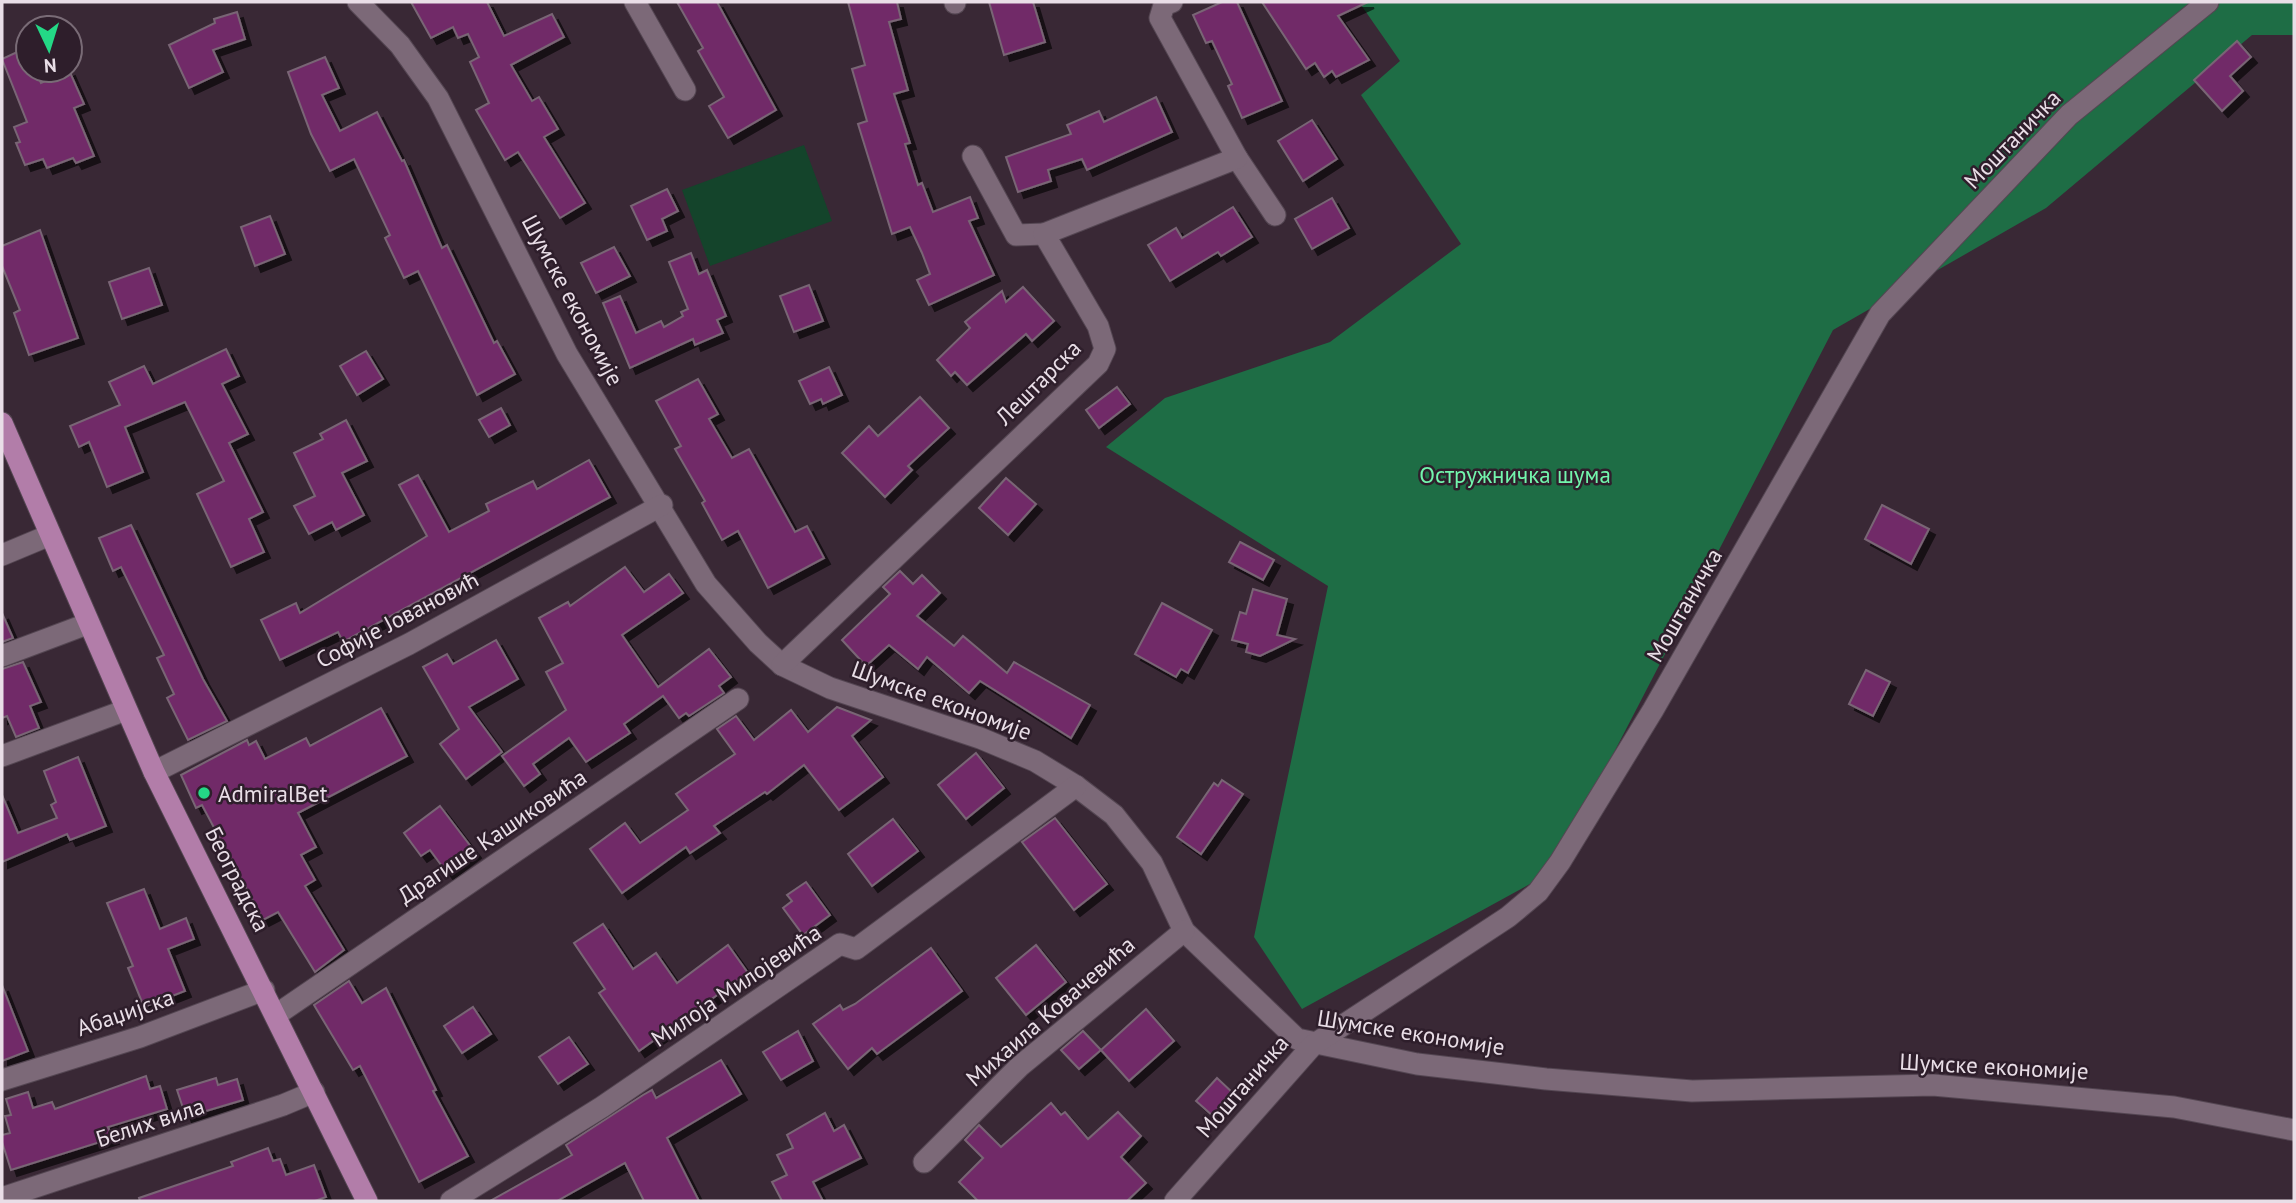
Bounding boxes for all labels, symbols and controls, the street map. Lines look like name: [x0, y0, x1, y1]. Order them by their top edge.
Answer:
north arrow: [14, 14, 84, 84]
text: N: [43, 54, 57, 78]
street label: Моштаничка: [1958, 83, 2066, 195]
street label: Шумске економије: [516, 210, 630, 390]
street label: Лештарска: [989, 333, 1087, 431]
park label: Остружничка шума: [1419, 460, 1611, 489]
street label: Моштаничка: [1640, 543, 1728, 667]
street label: Софије Јовановић: [311, 564, 483, 674]
street label: Шумске економије: [848, 654, 1036, 746]
street label: Драгише Кашиковића: [392, 762, 592, 910]
place label: AdmiralBet: [218, 779, 328, 808]
marker: AdmiralBet: [196, 785, 212, 801]
street label: Београдска: [199, 822, 277, 936]
street label: Милоја Милојевића: [645, 917, 827, 1053]
street label: Михаила Ковачевића: [960, 930, 1140, 1092]
street label: Абаџијска: [73, 982, 177, 1042]
street label: Шумске економије: [1315, 1003, 1507, 1061]
street label: Моштаничка: [1190, 1029, 1294, 1143]
street label: Шумске економије: [1899, 1047, 2089, 1085]
street label: Белих вила: [92, 1091, 208, 1153]

